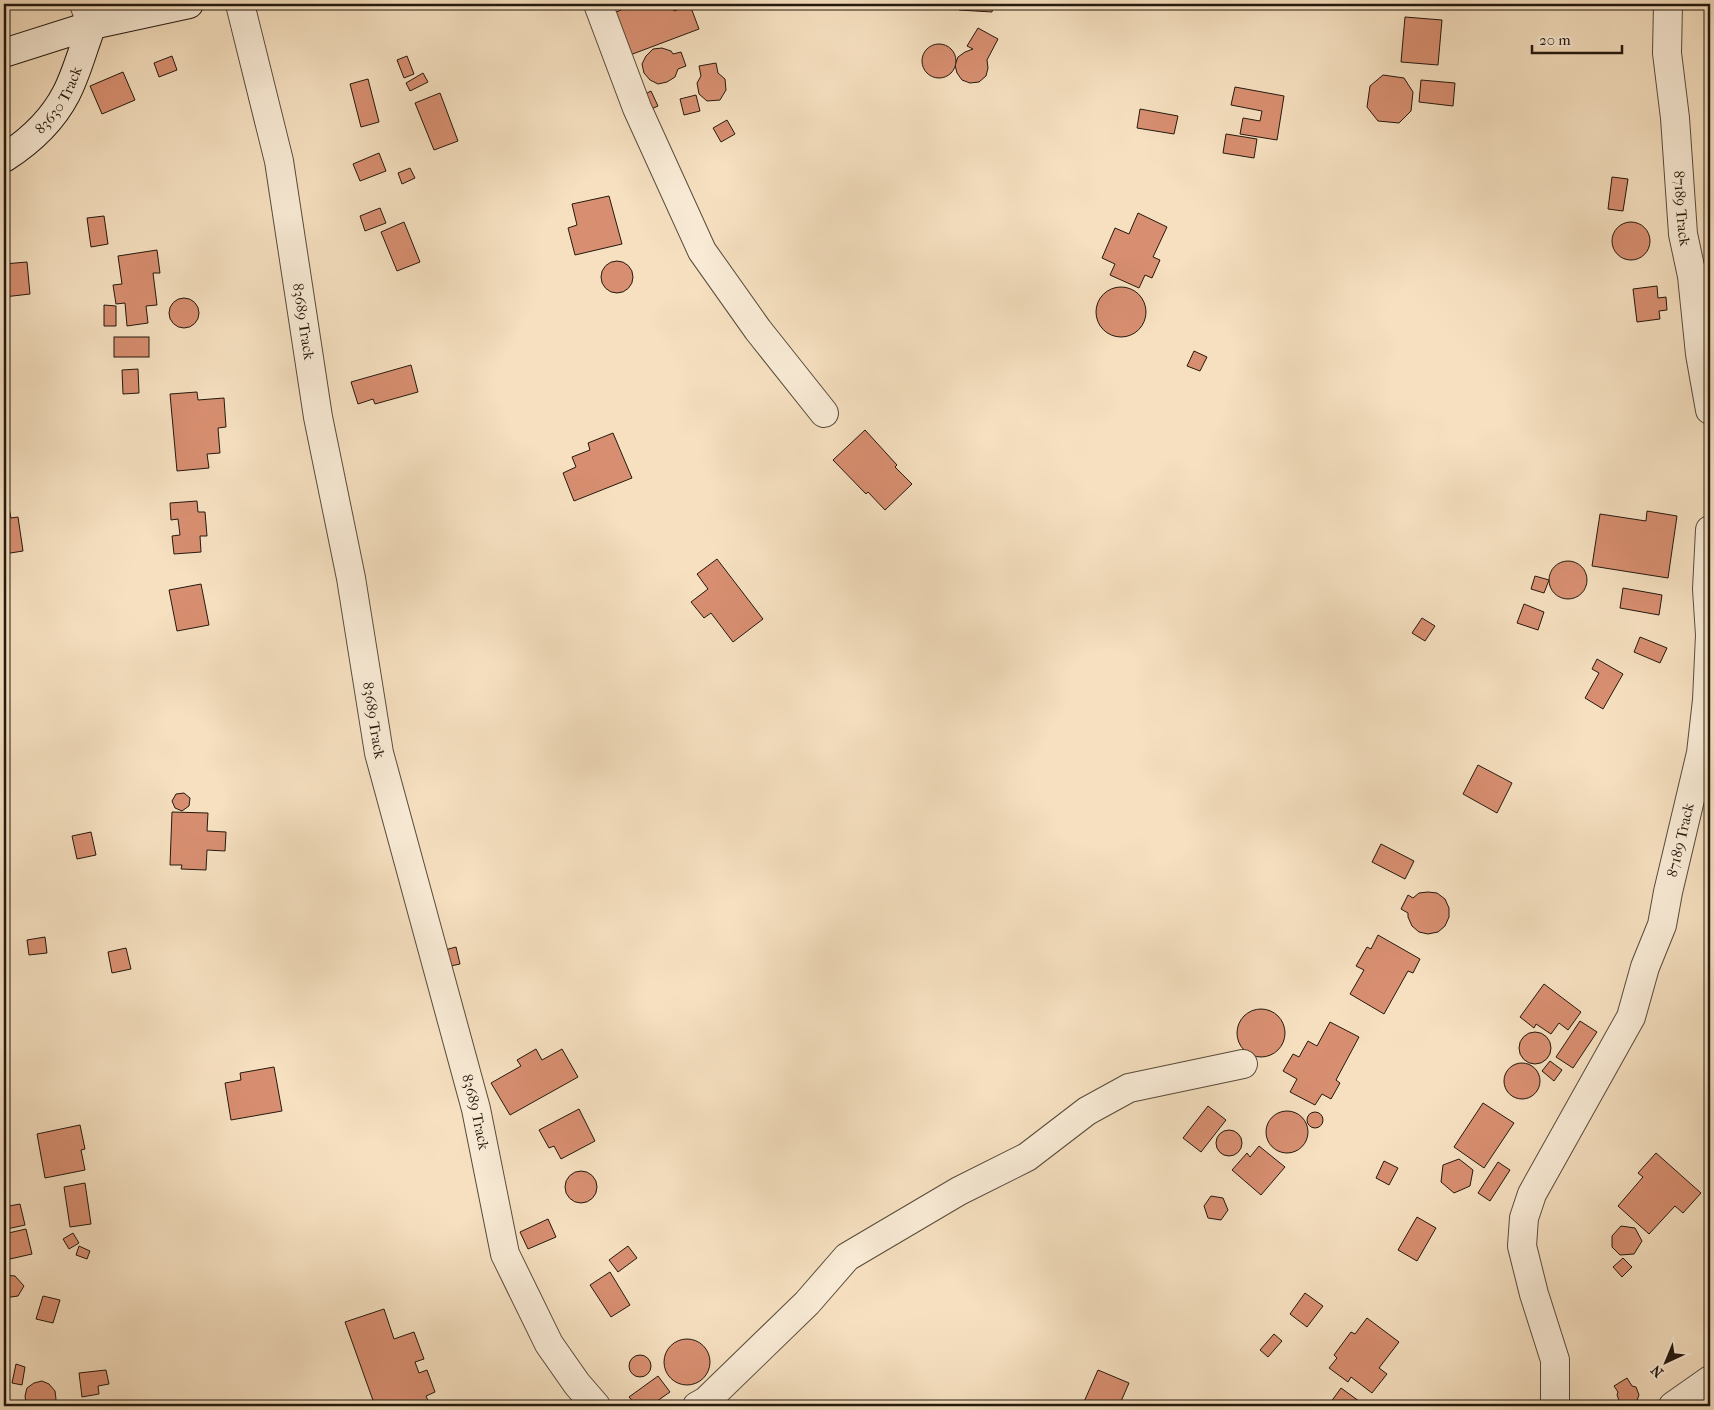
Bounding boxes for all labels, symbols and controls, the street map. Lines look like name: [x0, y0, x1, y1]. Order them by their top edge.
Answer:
scale bar: [1532, 22, 1622, 54]
text: 20 m: [1539, 31, 1571, 49]
street label: 83630 Track: [31, 64, 86, 138]
street label: 87189 Track: [1670, 170, 1694, 248]
street label: 83689 Track: [289, 282, 318, 361]
street label: 83689 Track: [359, 681, 389, 761]
street label: 87189 Track: [1663, 801, 1698, 879]
street label: 83689 Track: [458, 1072, 493, 1152]
north arrow: [1642, 1338, 1692, 1388]
text: N: [1647, 1361, 1667, 1381]

